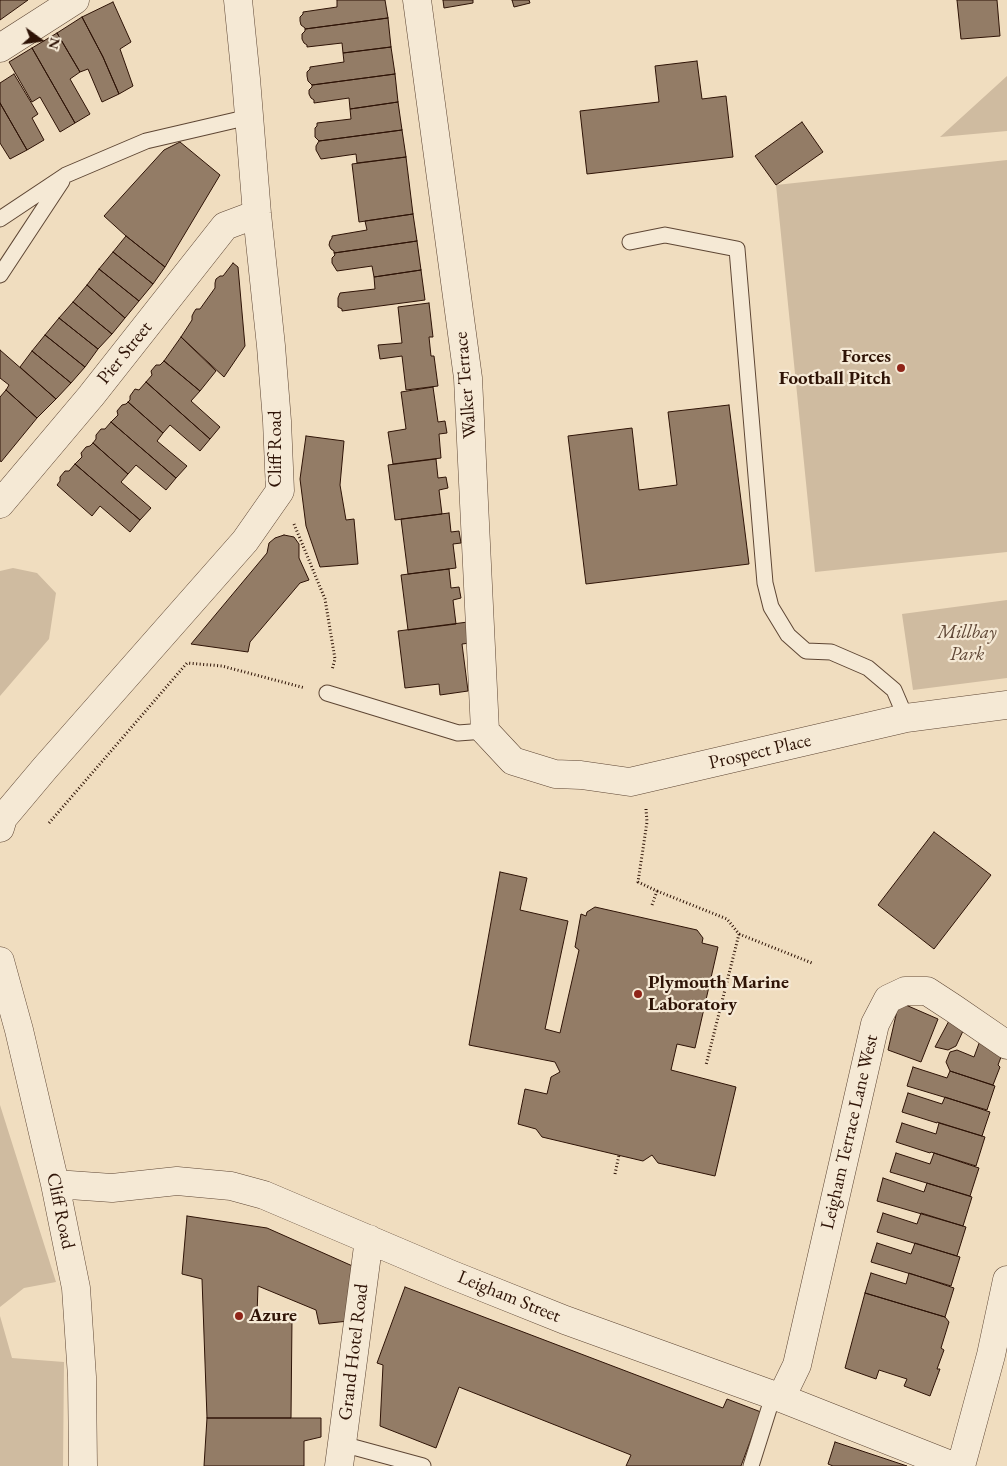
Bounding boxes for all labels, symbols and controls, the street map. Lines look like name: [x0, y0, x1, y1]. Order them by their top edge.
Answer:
north arrow: [15, 15, 65, 65]
text: N: [44, 36, 65, 51]
street label: Pier Street: [93, 317, 157, 389]
street label: Walker Terrace: [450, 331, 482, 439]
place label: Forces Football Pitch: [779, 346, 891, 390]
marker: Forces Football Pitch: [895, 362, 907, 374]
street label: Cliff Road: [265, 410, 287, 488]
park label: Millbay Park: [937, 622, 997, 666]
street label: Prospect Place: [707, 729, 813, 775]
place label: Plymouth Marine Laboratory: [648, 972, 789, 1016]
marker: Plymouth Marine Laboratory: [632, 988, 644, 1000]
street label: Leigham Terrace Lane West: [816, 1032, 884, 1232]
street label: Cliff Road: [41, 1171, 79, 1251]
street label: Leigham Street: [454, 1266, 564, 1328]
street label: Grand Hotel Road: [334, 1282, 374, 1422]
place label: Azure: [249, 1305, 297, 1327]
marker: Azure: [233, 1310, 245, 1322]

